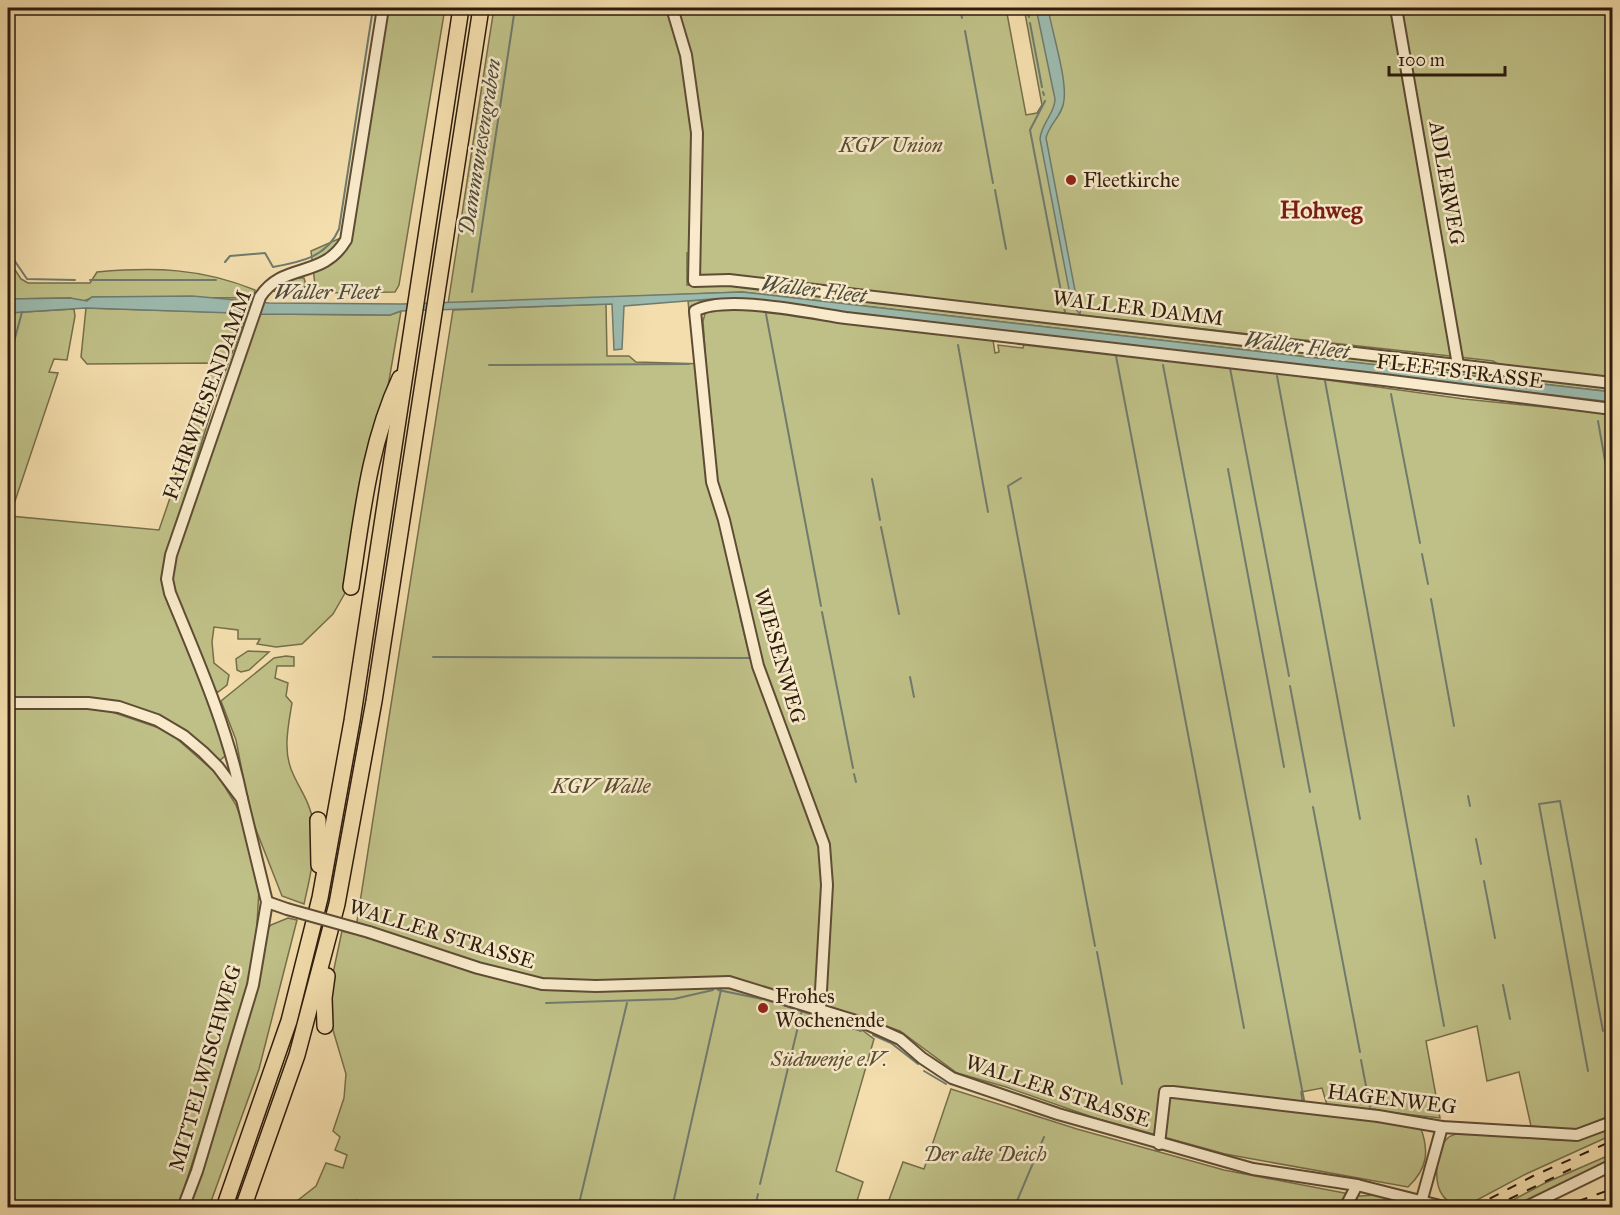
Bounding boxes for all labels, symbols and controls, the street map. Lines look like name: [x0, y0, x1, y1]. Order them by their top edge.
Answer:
scale bar: [1389, 39, 1504, 77]
text: 100 m: [1398, 49, 1445, 71]
water label: Dammwiesengraben: [452, 56, 507, 237]
street label: ADLERWEG: [1423, 118, 1471, 247]
park label: KGV Union: [838, 132, 943, 158]
place label: Fleetkirche: [1083, 167, 1180, 193]
marker: Fleetkirche: [1064, 173, 1078, 187]
district label: Hohweg: [1280, 195, 1363, 225]
water label: Waller Fleet: [760, 270, 869, 309]
water label: Waller Fleet: [274, 278, 381, 305]
street label: WALLER DAMM: [1051, 285, 1225, 331]
street label: FAHRWIESENDAMM: [157, 286, 257, 504]
water label: Waller Fleet: [1243, 326, 1352, 365]
street label: FLEETSTRASSE: [1375, 348, 1545, 394]
street label: WIESENWEG: [748, 585, 812, 727]
park label: KGV Walle: [551, 773, 652, 799]
street label: WALLER STRASSE: [346, 893, 538, 975]
street label: MITTELWISCHWEG: [163, 962, 247, 1174]
place label: Frohes Wochenende: [775, 983, 885, 1033]
marker: Frohes Wochenende: [756, 1001, 770, 1015]
park label: Südwenje e.V.: [770, 1046, 889, 1072]
street label: WALLER STRASSE: [962, 1049, 1154, 1133]
street label: HAGENWEG: [1326, 1078, 1458, 1120]
park label: Der alte Deich: [923, 1141, 1047, 1167]

